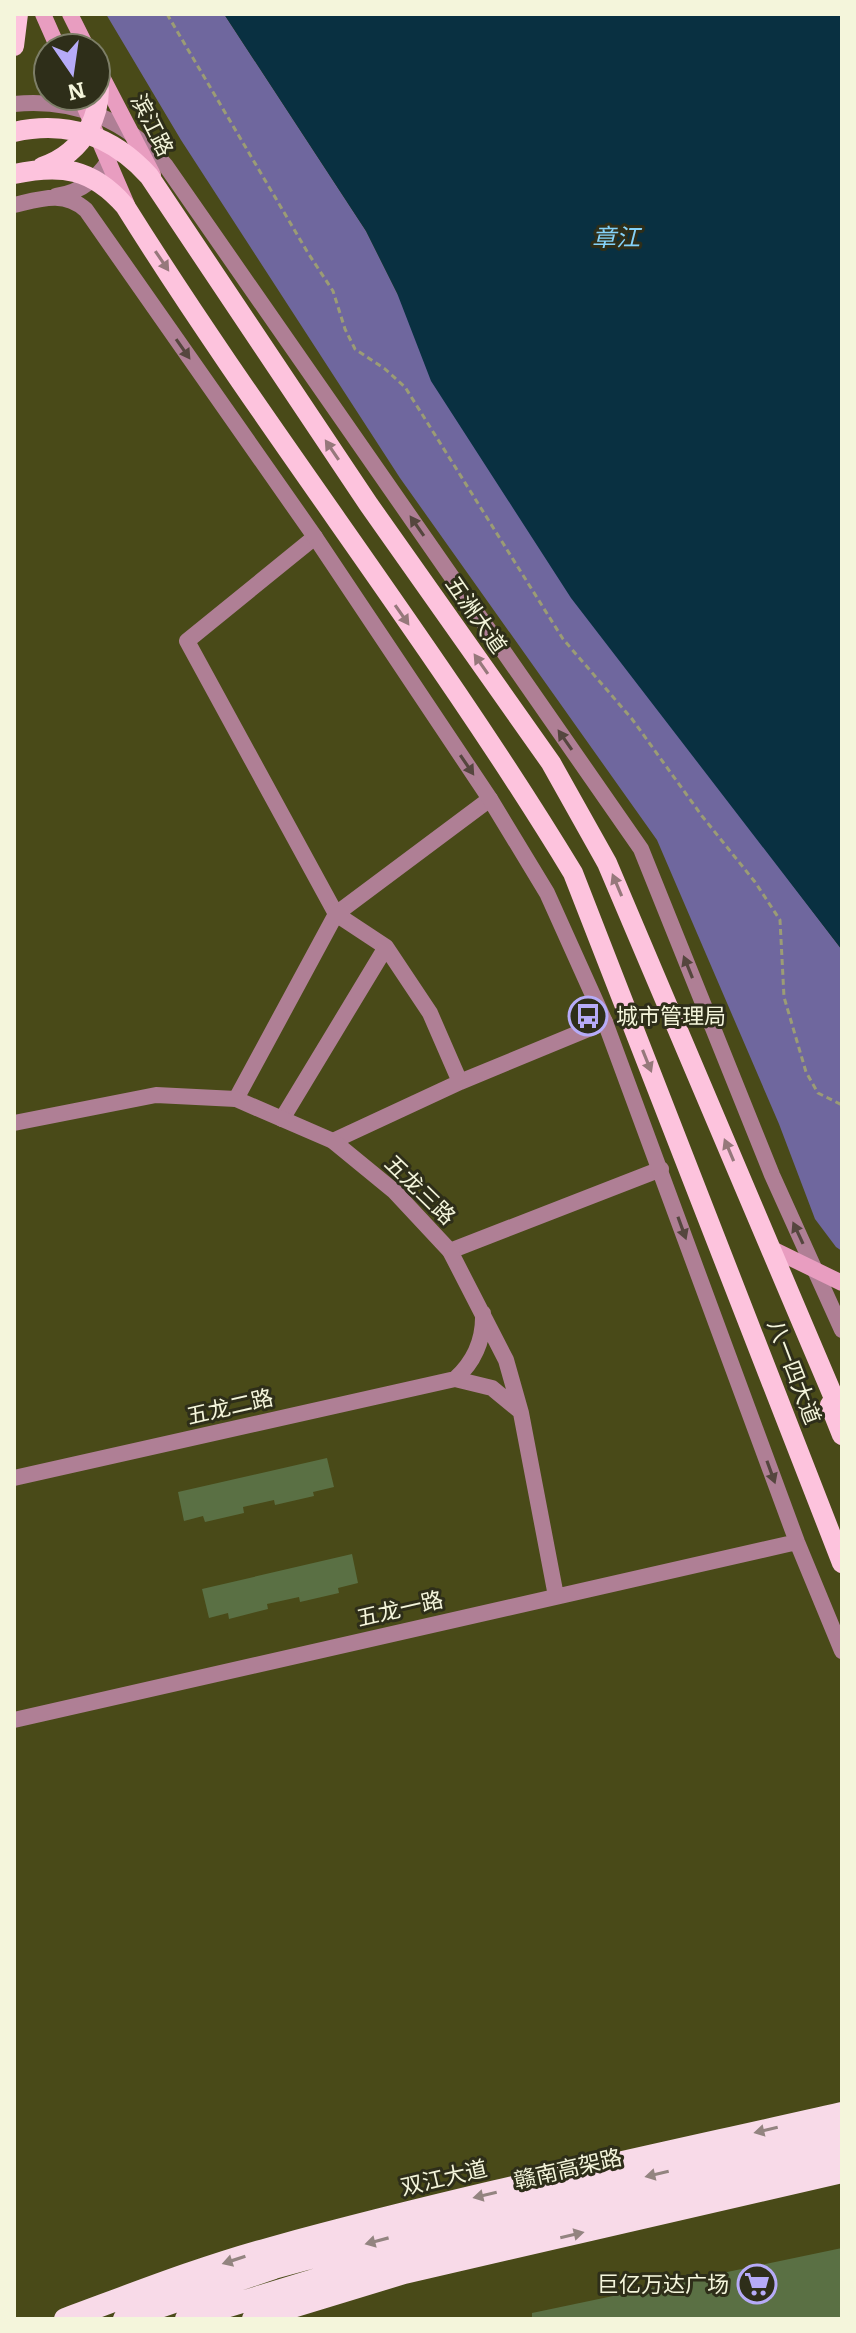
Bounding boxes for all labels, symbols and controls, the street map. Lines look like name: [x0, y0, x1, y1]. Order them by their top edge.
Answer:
north arrow: [32, 32, 112, 112]
text: N: [65, 76, 88, 106]
street label: 滨江路: [125, 89, 179, 161]
water label: 章江: [592, 224, 643, 252]
one-way arrow: [154, 251, 169, 272]
one-way arrow: [175, 338, 190, 359]
one-way arrow: [325, 440, 340, 461]
one-way arrow: [410, 516, 425, 537]
street label: 五洲大道: [440, 571, 512, 659]
one-way arrow: [394, 605, 409, 626]
one-way arrow: [474, 653, 489, 674]
one-way arrow: [558, 729, 573, 750]
one-way arrow: [459, 754, 474, 776]
one-way arrow: [610, 873, 623, 897]
one-way arrow: [682, 955, 695, 979]
bus stop icon: 城市管理局: [567, 995, 609, 1037]
place label: 城市管理局: [616, 1003, 726, 1030]
one-way arrow: [641, 1049, 654, 1073]
one-way arrow: [722, 1138, 735, 1162]
street label: 五龙三路: [379, 1150, 461, 1230]
one-way arrow: [676, 1216, 689, 1240]
one-way arrow: [791, 1221, 805, 1245]
street label: 八一四大道: [762, 1316, 826, 1428]
street label: 五龙二路: [184, 1384, 276, 1430]
one-way arrow: [765, 1460, 778, 1484]
street label: 五龙一路: [354, 1586, 446, 1632]
one-way arrow: [753, 2124, 778, 2137]
street label: 赣南高架路: [511, 2143, 625, 2195]
street label: 双江大道: [398, 2155, 490, 2201]
one-way arrow: [645, 2169, 670, 2181]
one-way arrow: [473, 2190, 498, 2202]
one-way arrow: [559, 2228, 584, 2241]
one-way arrow: [365, 2235, 390, 2247]
one-way arrow: [221, 2254, 245, 2267]
supermarket icon: 巨亿万达广场: [736, 2263, 778, 2305]
place label: 巨亿万达广场: [597, 2271, 729, 2298]

